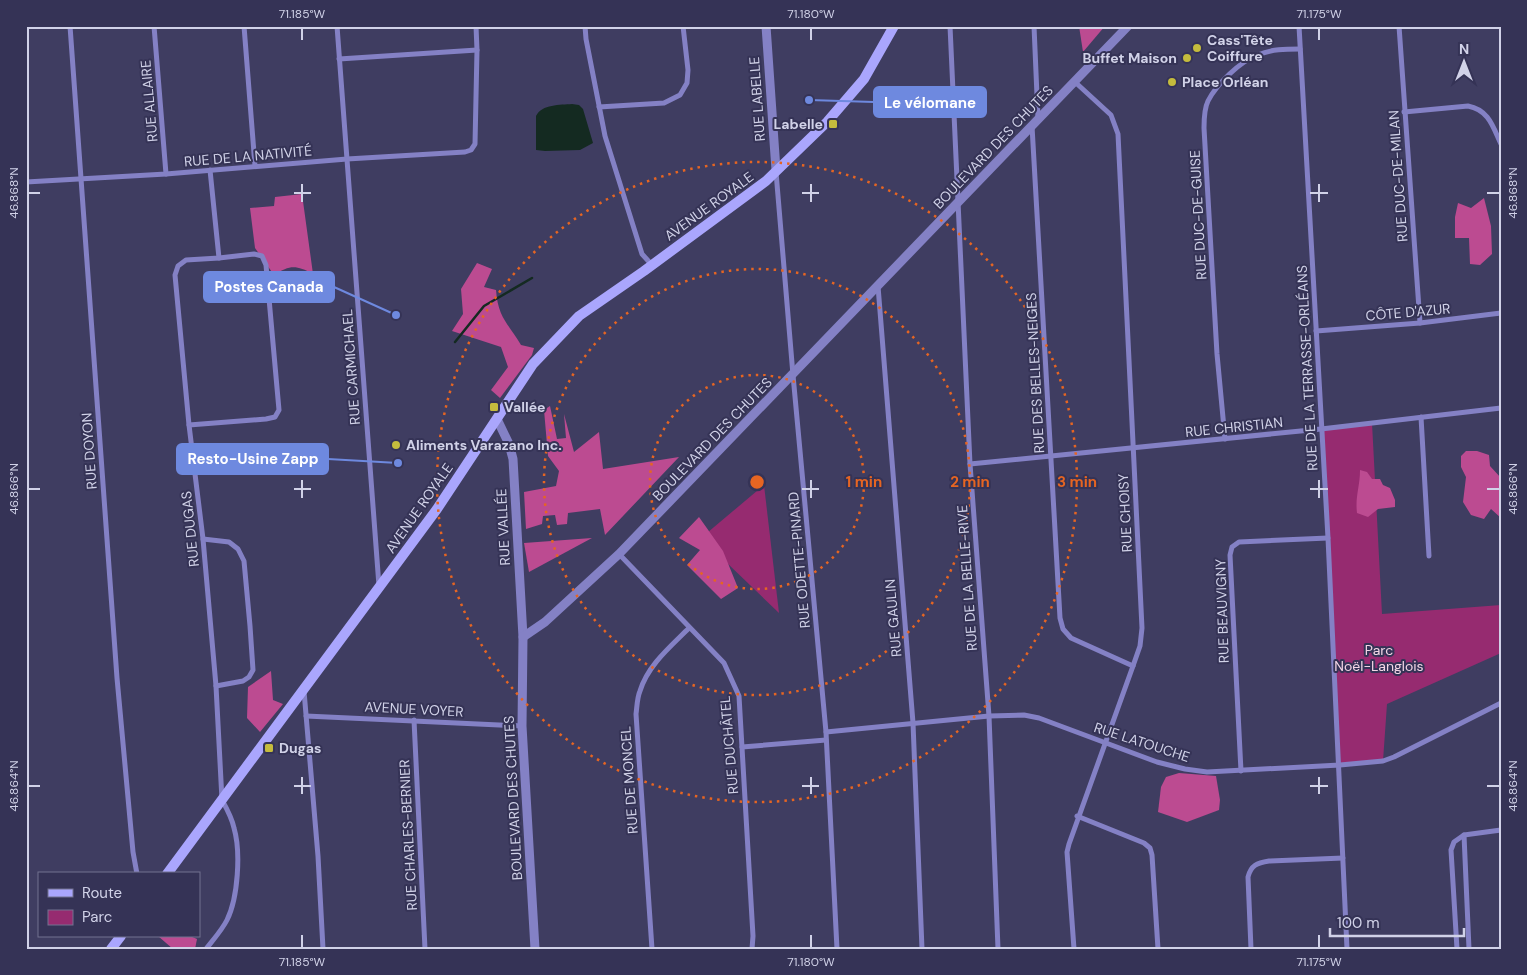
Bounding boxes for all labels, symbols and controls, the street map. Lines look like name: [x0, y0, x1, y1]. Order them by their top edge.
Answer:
text: 71.185°W: [279, 6, 326, 22]
text: 71.180°W: [787, 6, 835, 22]
text: 71.175°W: [1296, 6, 1342, 22]
place label: Cass'Tête Coiffure: [1207, 31, 1273, 65]
north arrow: [1440, 38, 1490, 88]
text: N: [1459, 40, 1469, 58]
marker: Cass'Tête Coiffure: [1191, 42, 1203, 54]
place label: Buffet Maison: [1083, 49, 1177, 67]
marker: Buffet Maison: [1181, 52, 1193, 64]
street label: RUE LABELLE: [745, 56, 769, 142]
street label: RUE ALLAIRE: [136, 59, 162, 143]
place label: Place Orléan: [1182, 73, 1268, 91]
marker: Place Orléan: [1166, 76, 1178, 88]
street label: BOULEVARD DES CHUTES: [929, 81, 1057, 213]
callout: Le vélomane: [874, 87, 986, 117]
text: Le vélomane: [884, 93, 976, 113]
street label: RUE DUC-DE-MILAN: [1384, 110, 1412, 242]
place label: Labelle: [773, 115, 823, 133]
marker: Labelle: [827, 118, 839, 130]
street label: RUE DE LA NATIVITÉ: [183, 141, 313, 171]
street label: RUE DUC-DE-GUISE: [1186, 150, 1210, 280]
text: 46.868°N: [6, 167, 22, 219]
text: 46.868°N: [1505, 167, 1521, 219]
street label: AVENUE ROYALE: [661, 168, 757, 244]
street label: RUE DE LA TERRASSE-ORLÉANS: [1293, 265, 1321, 471]
callout: Postes Canada: [204, 272, 334, 302]
text: Postes Canada: [214, 277, 324, 297]
street label: RUE DES BELLES-NEIGES: [1022, 292, 1048, 454]
street label: CÔTE D'AZUR: [1365, 299, 1451, 325]
street label: RUE CARMICHAEL: [338, 309, 364, 425]
street label: BOULEVARD DES CHUTES: [648, 373, 776, 505]
place label: Vallée: [504, 398, 546, 416]
marker: Vallée: [488, 401, 500, 413]
street label: RUE DOYON: [77, 412, 101, 490]
street label: RUE CHRISTIAN: [1184, 413, 1284, 441]
place label: Aliments Varazano Inc.: [406, 436, 562, 454]
marker: Aliments Varazano Inc.: [390, 439, 402, 451]
callout: Resto-Usine Zapp: [177, 444, 328, 474]
text: Resto-Usine Zapp: [187, 449, 319, 469]
street label: AVENUE ROYALE: [381, 459, 457, 557]
text: 46.866°N: [6, 463, 22, 515]
text: 46.866°N: [1505, 463, 1521, 515]
text: 1 min: [846, 472, 882, 492]
text: 2 min: [950, 472, 990, 492]
text: 3 min: [1057, 472, 1097, 492]
centre of rings: [748, 473, 766, 491]
street label: RUE CHOISY: [1114, 473, 1136, 553]
street label: RUE VALLÉE: [492, 488, 514, 566]
street label: RUE DUGAS: [177, 490, 203, 568]
street label: RUE ODETTE-PINARD: [784, 491, 814, 629]
street label: RUE DE LA BELLE-RIVE: [953, 504, 981, 652]
street label: RUE BEAUVIGNY: [1211, 558, 1233, 664]
street label: RUE GAULIN: [881, 578, 905, 658]
park label: Parc Noël-Langlois: [1334, 641, 1424, 675]
street label: RUE DUCHÂTEL: [716, 695, 742, 795]
street label: AVENUE VOYER: [364, 697, 464, 721]
street label: BOULEVARD DES CHUTES: [500, 715, 526, 881]
street label: RUE LATOUCHE: [1092, 718, 1192, 766]
street label: RUE DE MONCEL: [616, 726, 642, 834]
place label: Dugas: [279, 739, 322, 757]
marker: Dugas: [263, 742, 275, 754]
street label: RUE CHARLES-BERNIER: [395, 759, 421, 911]
text: 46.864°N: [6, 760, 22, 812]
text: 46.864°N: [1505, 760, 1521, 812]
legend: [38, 872, 200, 938]
text: Route: [82, 883, 122, 903]
scale bar: [1330, 905, 1463, 937]
text: Parc: [82, 907, 112, 927]
text: 100 m: [1337, 913, 1380, 933]
text: 71.185°W: [279, 954, 326, 970]
text: 71.180°W: [787, 954, 835, 970]
text: 71.175°W: [1296, 954, 1342, 970]

